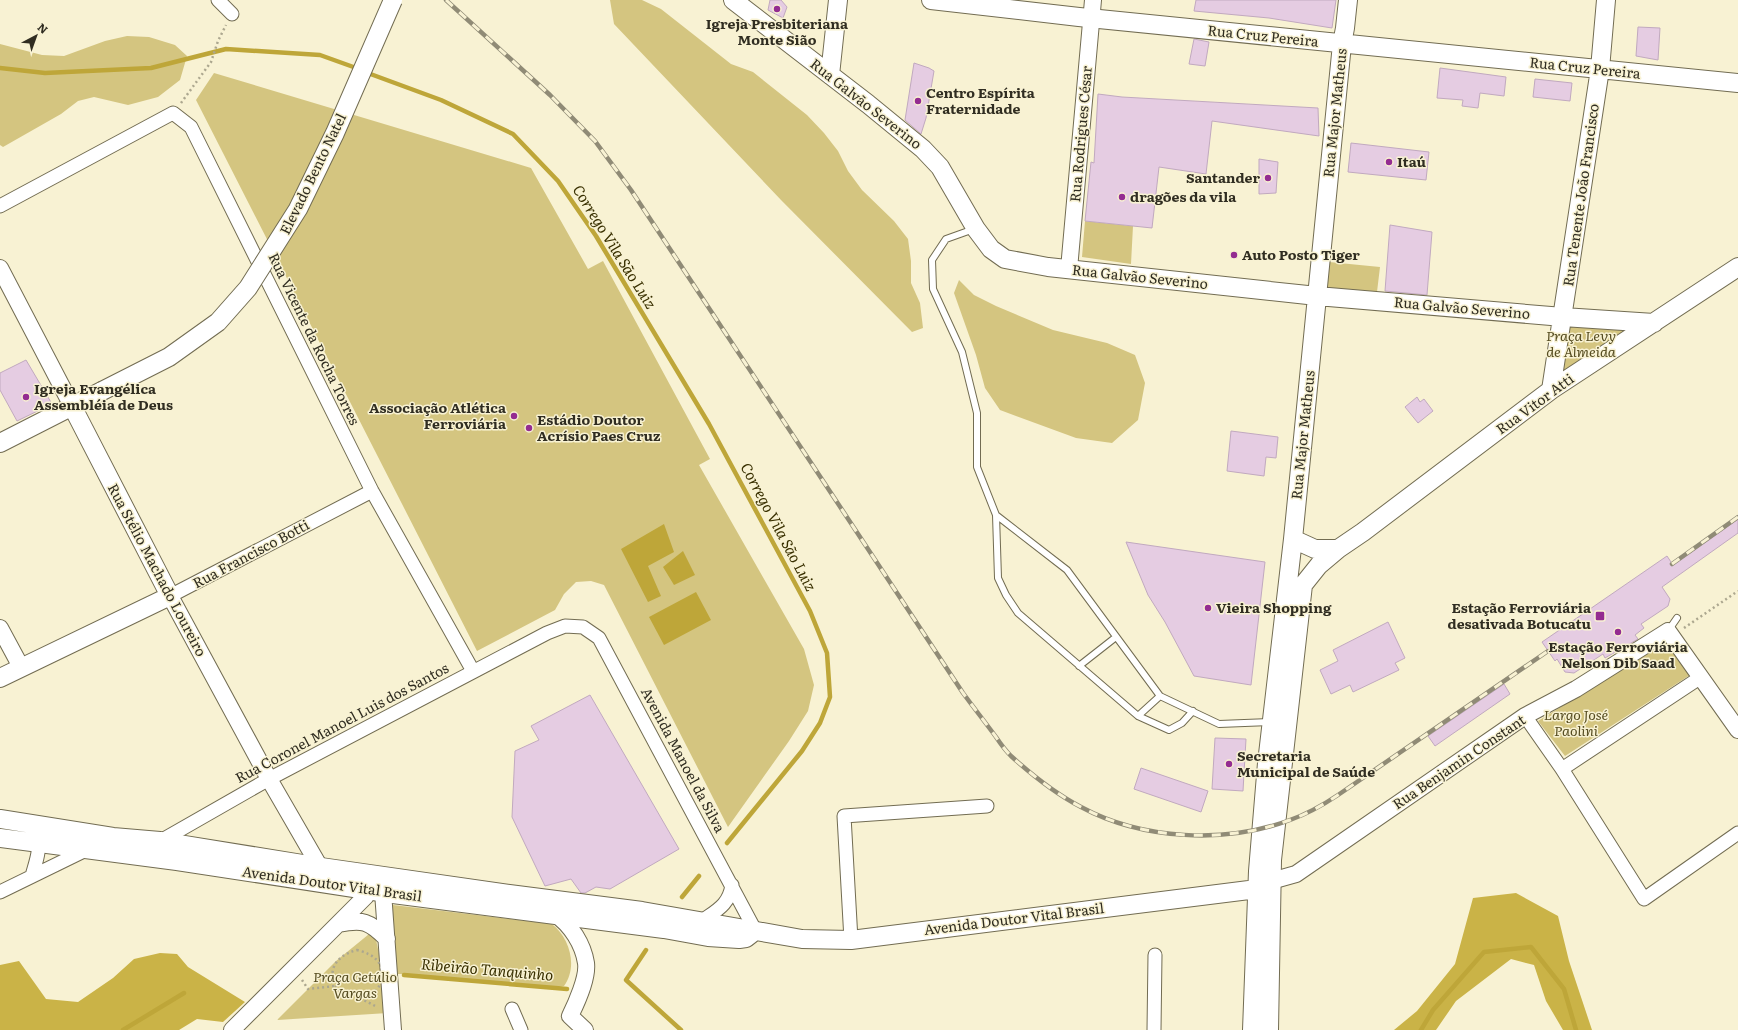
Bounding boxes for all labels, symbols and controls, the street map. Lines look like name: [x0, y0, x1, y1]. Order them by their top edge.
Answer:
marker: Igreja Presbiteriana Monte Sião: [772, 4, 782, 14]
place label: Igreja Presbiteriana Monte Sião: [706, 13, 849, 49]
north arrow: [16, 16, 56, 56]
text: N: [34, 19, 52, 37]
street label: Rua Cruz Pereira: [1206, 19, 1320, 51]
street label: Rua Major Matheus: [1317, 47, 1351, 178]
street label: Rua Cruz Pereira: [1528, 51, 1642, 83]
street label: Rua Galvão Severino: [807, 53, 927, 153]
street label: Rua Rodrigues César: [1064, 65, 1096, 203]
place label: Centro Espírita Fraternidade: [926, 82, 1036, 118]
marker: Centro Espírita Fraternidade: [913, 96, 923, 106]
street label: Rua Tenente João Francisco: [1557, 102, 1603, 288]
street label: Elevado Bento Natel: [274, 109, 350, 238]
place label: Itaú: [1397, 151, 1426, 171]
marker: Itaú: [1384, 157, 1394, 167]
place label: Santander: [1186, 167, 1260, 187]
marker: Santander: [1263, 173, 1273, 183]
water label: Corrego Vila São Luiz: [568, 180, 663, 313]
place label: dragões da vila: [1130, 186, 1237, 206]
marker: dragões da vila: [1117, 192, 1127, 202]
place label: Auto Posto Tiger: [1242, 244, 1360, 264]
street label: Rua Vicente da Rocha Torres: [264, 249, 365, 428]
marker: Auto Posto Tiger: [1229, 250, 1239, 260]
street label: Rua Galvão Severino: [1071, 259, 1209, 293]
street label: Rua Galvão Severino: [1393, 291, 1531, 323]
park label: Praça Levy de Almeida: [1546, 325, 1616, 361]
street label: Rua Vitor Atti: [1491, 368, 1578, 438]
street label: Rua Major Matheus: [1285, 369, 1319, 500]
place label: Igreja Evangélica Assembléia de Deus: [34, 378, 173, 414]
marker: Igreja Evangélica Assembléia de Deus: [21, 392, 31, 402]
place label: Associação Atlética Ferroviária: [369, 397, 507, 433]
place label: Estádio Doutor Acrísio Paes Cruz: [537, 409, 661, 445]
marker: Associação Atlética Ferroviária: [509, 411, 519, 421]
marker: Estádio Doutor Acrísio Paes Cruz: [524, 423, 534, 433]
water label: Corrego Vila São Luiz: [736, 458, 823, 595]
street label: Rua Stélio Machado Loureiro: [104, 480, 212, 660]
street label: Rua Francisco Botti: [189, 514, 313, 592]
place label: Vieira Shopping: [1216, 597, 1332, 617]
place label: Estação Ferroviária desativada Botucatu: [1448, 597, 1592, 633]
marker: Vieira Shopping: [1203, 603, 1213, 613]
marker: Estação Ferroviária desativada Botucatu: [1594, 610, 1606, 622]
marker: Estação Ferroviária Nelson Dib Saad: [1613, 627, 1623, 637]
place label: Estação Ferroviária Nelson Dib Saad: [1548, 636, 1689, 672]
street label: Rua Coronel Manoel Luis dos Santos: [231, 657, 452, 787]
street label: Avenida Manoel da Silva: [637, 683, 731, 836]
park label: Largo José Paolini: [1544, 704, 1608, 740]
street label: Rua Benjamin Constant: [1388, 709, 1529, 813]
place label: Secretaria Municipal de Saúde: [1237, 745, 1375, 781]
marker: Secretaria Municipal de Saúde: [1224, 759, 1234, 769]
street label: Avenida Doutor Vital Brasil: [241, 860, 424, 906]
street label: Avenida Doutor Vital Brasil: [923, 897, 1105, 939]
water label: Ribeirão Tanquinho: [420, 951, 554, 986]
park label: Praça Getúlio Vargas: [313, 966, 397, 1002]

